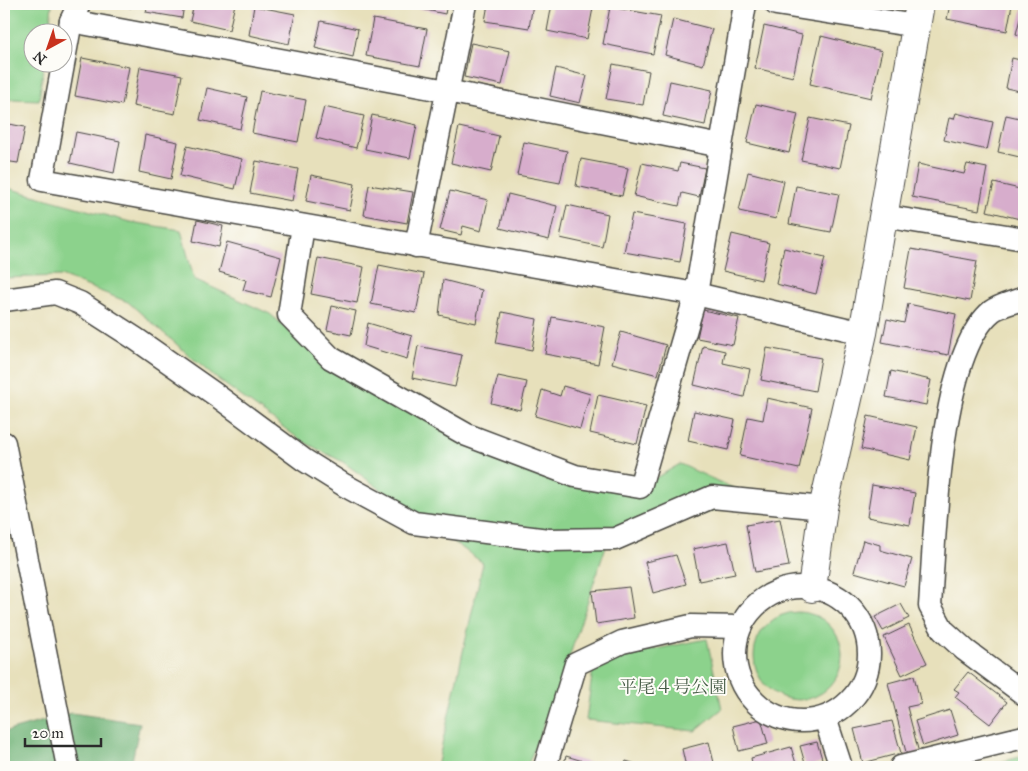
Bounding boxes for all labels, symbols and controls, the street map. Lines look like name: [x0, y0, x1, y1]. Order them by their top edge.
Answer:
north arrow: [22, 22, 72, 72]
text: N: [30, 47, 50, 68]
park label: 平尾４号公園: [619, 676, 727, 698]
scale bar: [25, 716, 101, 748]
text: 20 m: [32, 724, 64, 742]

